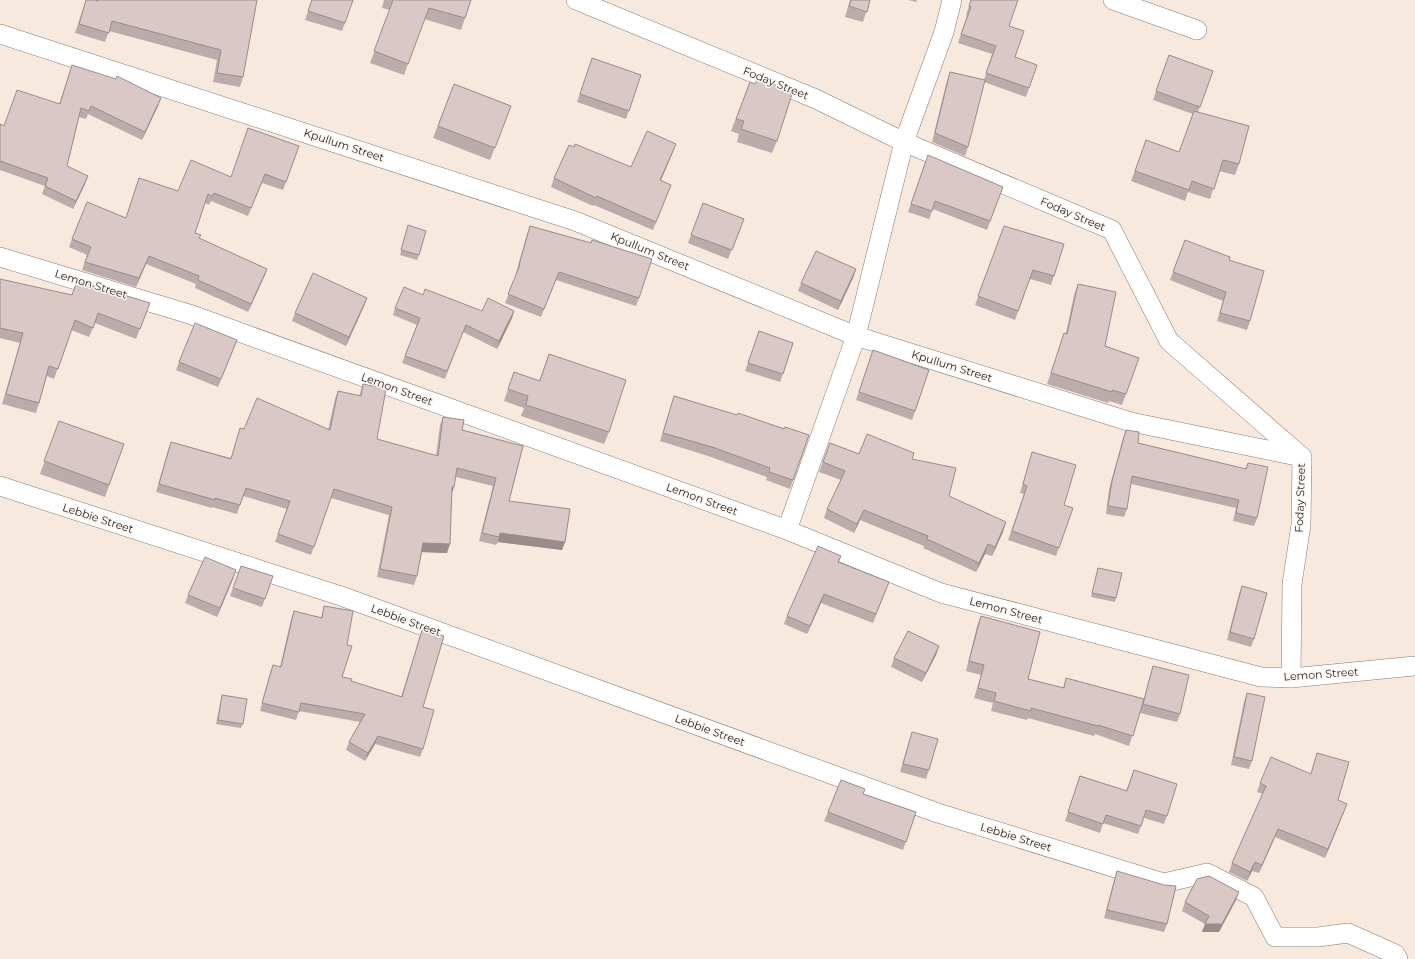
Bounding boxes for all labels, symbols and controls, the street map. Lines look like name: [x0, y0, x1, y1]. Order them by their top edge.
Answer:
street label: Foday Street: [741, 63, 811, 103]
street label: Kpullum Street: [302, 125, 386, 165]
street label: Foday Street: [1038, 194, 1108, 234]
street label: Kpullum Street: [609, 229, 692, 273]
street label: Lemon Street: [53, 266, 130, 302]
street label: Kpullum Street: [910, 347, 995, 385]
street label: Lemon Street: [359, 370, 435, 409]
street label: Foday Street: [1292, 462, 1308, 533]
street label: Lemon Street: [664, 480, 740, 519]
street label: Lebbie Street: [61, 500, 136, 536]
street label: Lemon Street: [968, 594, 1045, 627]
street label: Lebbie Street: [369, 601, 444, 639]
street label: Lemon Street: [1283, 664, 1360, 684]
street label: Lebbie Street: [673, 711, 748, 749]
street label: Lebbie Street: [979, 820, 1054, 855]

